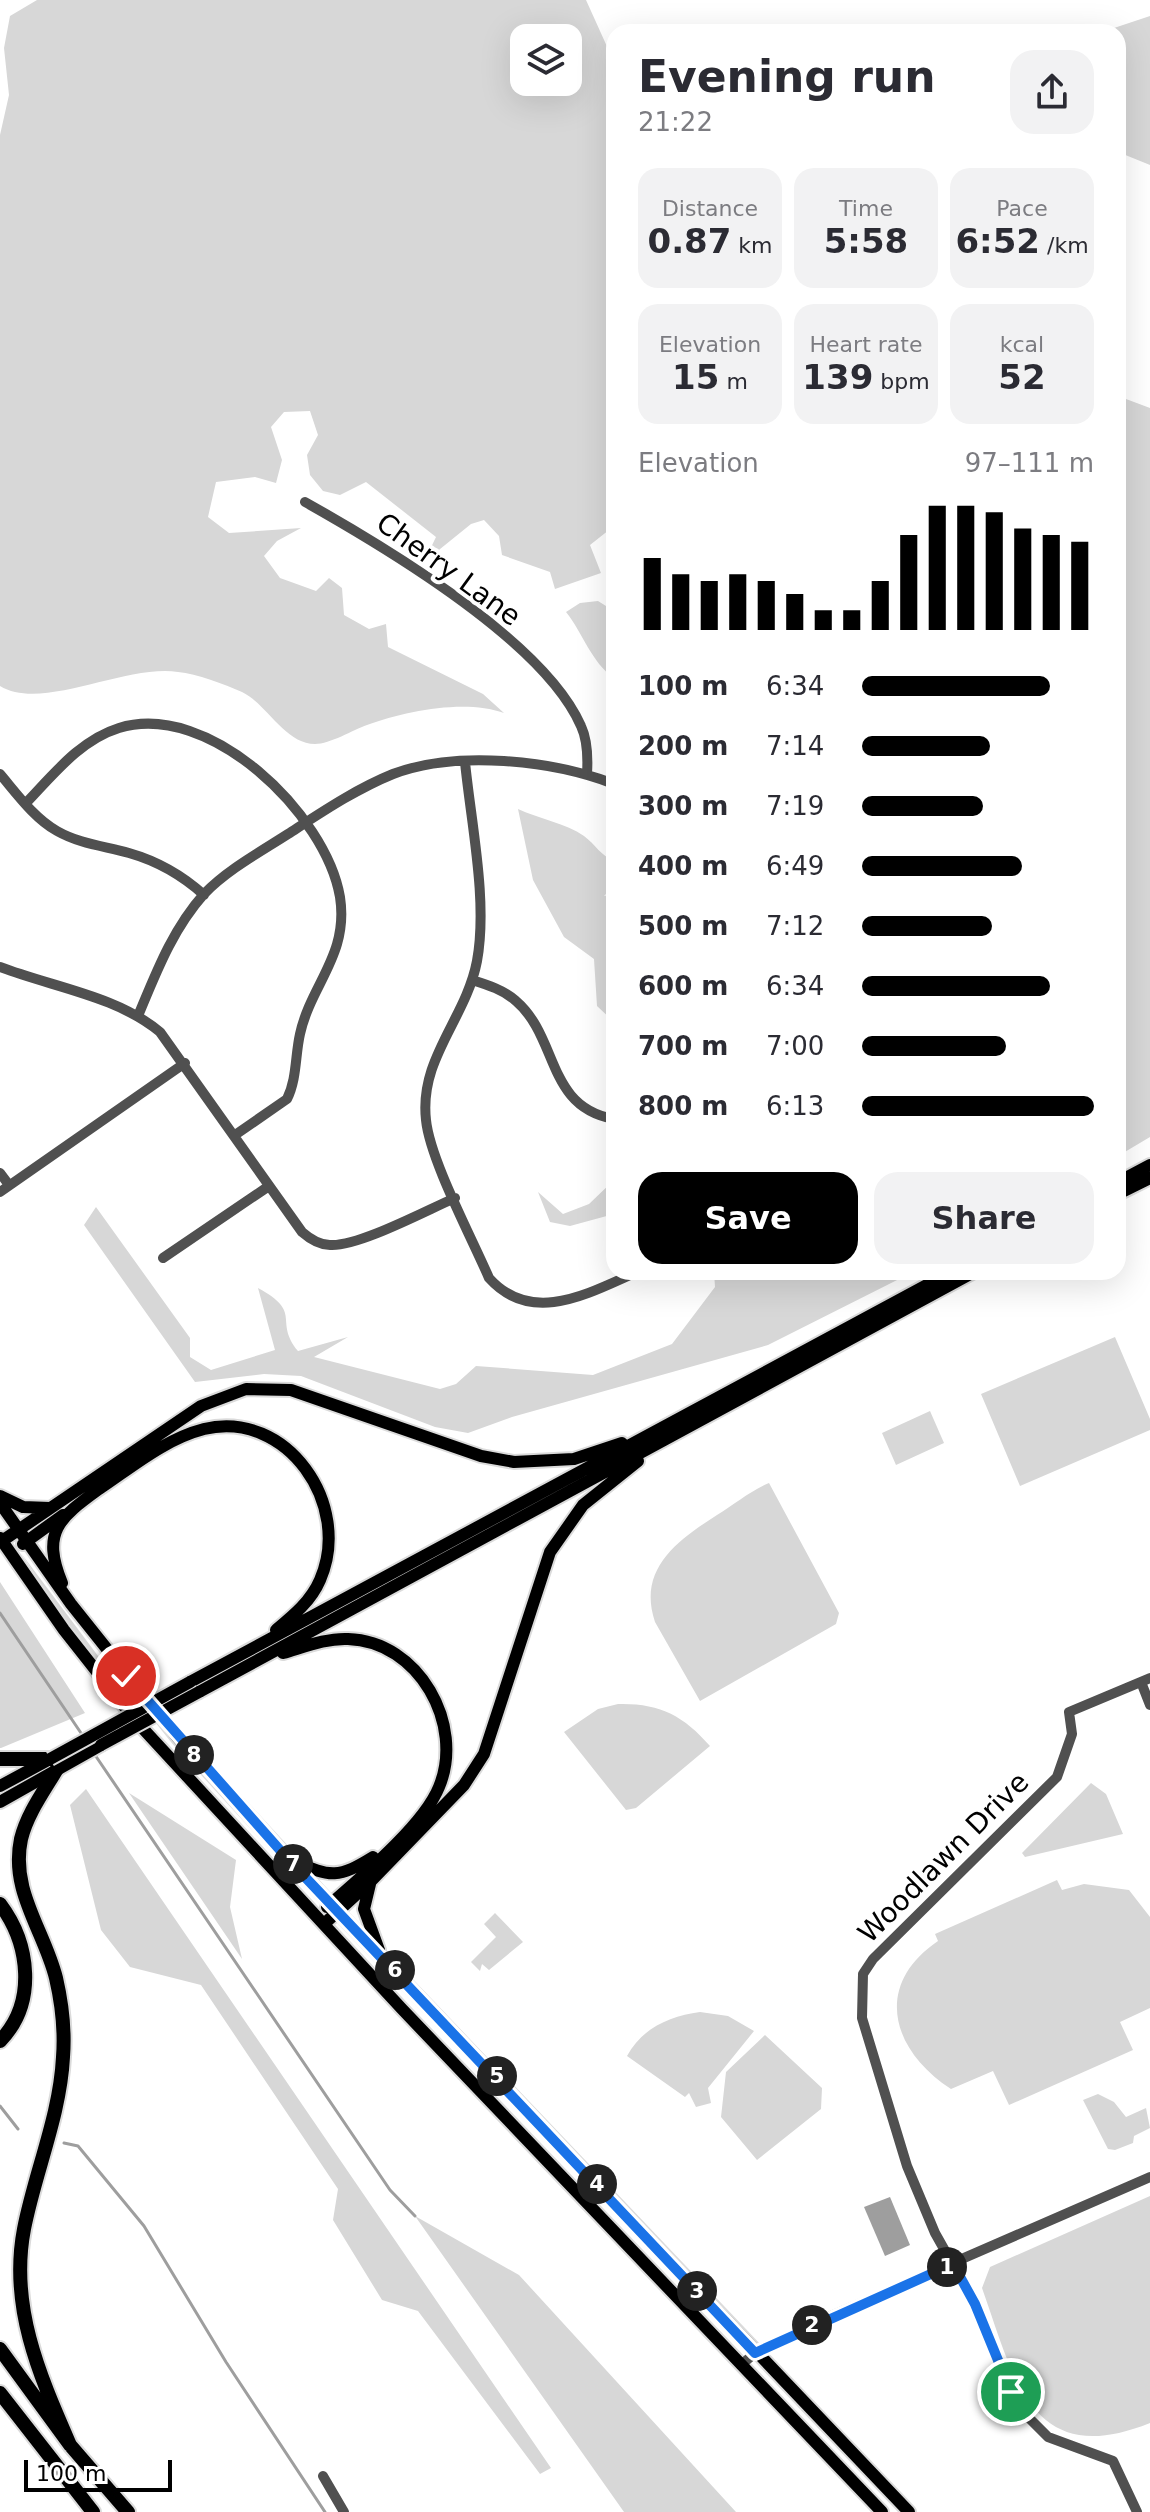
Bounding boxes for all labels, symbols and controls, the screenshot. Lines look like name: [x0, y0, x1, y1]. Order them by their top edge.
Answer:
map controls: [510, 24, 582, 96]
button: layers: [510, 24, 582, 96]
button: share: [1010, 50, 1094, 134]
text: Evening run: [638, 51, 935, 102]
text: 21:22: [638, 107, 713, 137]
text: Distance: [662, 196, 758, 221]
text: Time: [839, 196, 893, 221]
text: Pace: [996, 196, 1048, 221]
text: 0.87: [647, 221, 731, 261]
text: 5:58: [824, 221, 908, 261]
text: 6:52: [955, 221, 1040, 261]
text: km: [731, 233, 773, 258]
text: /km: [1040, 233, 1089, 258]
text: Elevation: [659, 332, 761, 357]
text: Heart rate: [810, 332, 922, 357]
text: kcal: [1000, 332, 1044, 357]
text: 15: [672, 357, 719, 397]
text: 139: [802, 357, 873, 397]
text: 52: [998, 357, 1046, 397]
text: m: [719, 369, 748, 394]
text: bpm: [873, 369, 930, 394]
text: Elevation: [638, 448, 759, 478]
text: 97–111 m: [965, 448, 1094, 478]
street label: Cherry Lane: [370, 506, 527, 633]
text: 100 m: [638, 671, 728, 701]
text: 6:34: [766, 671, 824, 701]
text: 200 m: [638, 731, 728, 761]
text: 7:14: [766, 731, 824, 761]
text: 300 m: [638, 791, 728, 821]
text: 7:19: [766, 791, 824, 821]
text: 400 m: [638, 851, 728, 881]
text: 6:49: [766, 851, 824, 881]
text: 500 m: [638, 911, 728, 941]
text: 7:12: [766, 911, 824, 941]
text: 600 m: [638, 971, 728, 1001]
text: 6:34: [766, 971, 824, 1001]
text: 700 m: [638, 1031, 728, 1061]
text: 7:00: [766, 1031, 824, 1061]
text: 800 m: [638, 1091, 728, 1121]
text: 6:13: [766, 1091, 824, 1121]
button: Save: [638, 1172, 858, 1264]
button: Share: [874, 1172, 1094, 1264]
pin: [92, 1642, 160, 1710]
icon: check: [104, 1654, 148, 1698]
pin: 8: [174, 1735, 214, 1775]
text: 8: [186, 1742, 202, 1767]
street label: Woodlawn Drive: [851, 1765, 1035, 1949]
pin: 7: [273, 1844, 313, 1884]
text: 7: [285, 1851, 301, 1876]
pin: 6: [375, 1950, 415, 1990]
text: 6: [387, 1957, 403, 1982]
pin: 5: [477, 2056, 517, 2096]
text: 5: [489, 2063, 505, 2088]
pin: 4: [577, 2164, 617, 2204]
text: 4: [589, 2171, 605, 2196]
pin: 1: [927, 2247, 967, 2287]
text: 1: [939, 2254, 955, 2279]
pin: 3: [677, 2271, 717, 2311]
text: 3: [689, 2278, 705, 2303]
pin: 2: [792, 2305, 832, 2345]
text: 2: [804, 2312, 820, 2337]
pin: [977, 2358, 1045, 2426]
icon: arrive: [989, 2370, 1033, 2414]
scale bar: [24, 2456, 172, 2492]
text: 100 m: [36, 2461, 106, 2486]

